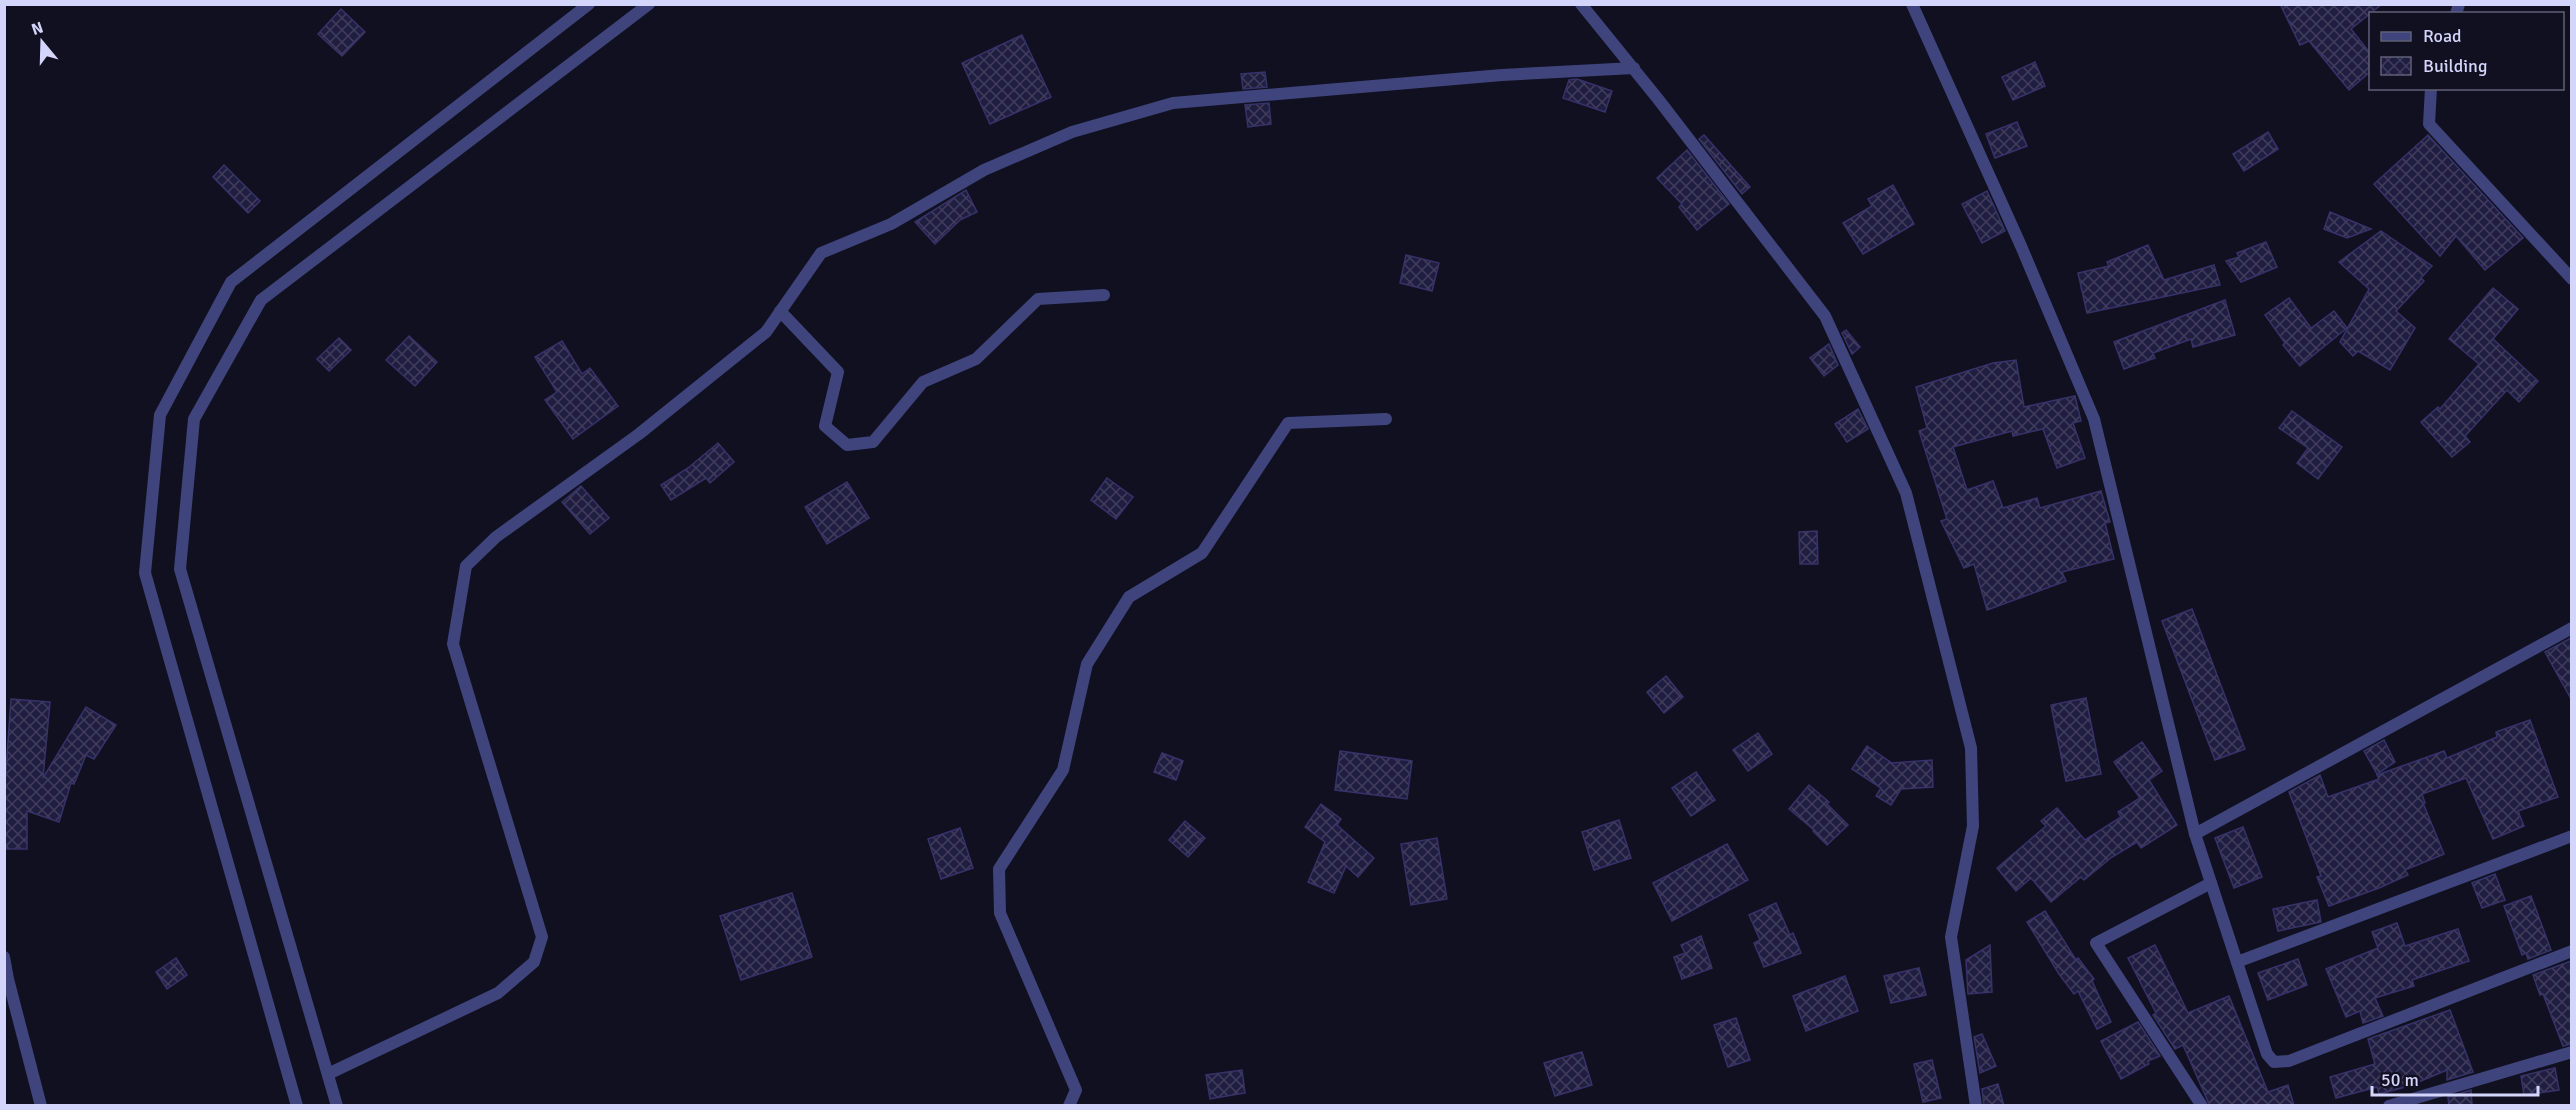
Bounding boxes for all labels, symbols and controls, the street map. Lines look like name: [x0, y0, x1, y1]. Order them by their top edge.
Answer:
north arrow: [12, 12, 72, 72]
legend: [2369, 12, 2564, 90]
text: N: [29, 17, 46, 40]
text: Road: [2423, 25, 2462, 47]
text: Building: [2423, 55, 2487, 77]
scale bar: [2372, 1059, 2538, 1097]
text: 50 m: [2381, 1069, 2419, 1091]

